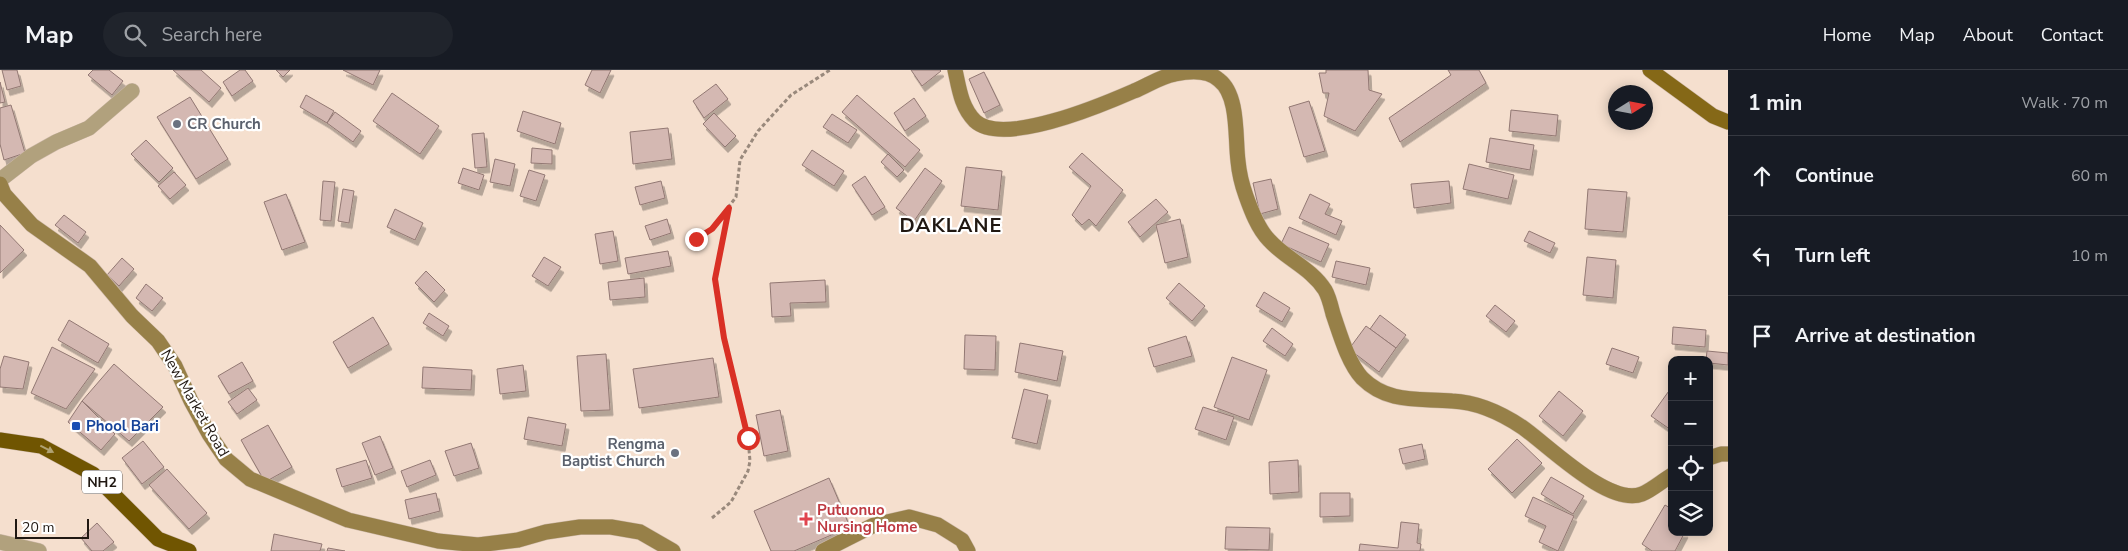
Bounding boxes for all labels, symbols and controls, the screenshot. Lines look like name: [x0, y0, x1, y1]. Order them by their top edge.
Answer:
search box: [103, 12, 453, 57]
text: Map: [25, 19, 73, 51]
icon: search: [121, 21, 149, 49]
text: Search here: [161, 22, 262, 48]
text: Home: [1823, 23, 1871, 47]
text: Map: [1899, 23, 1935, 47]
text: About: [1963, 23, 2013, 47]
text: Contact: [2041, 23, 2103, 47]
north arrow: [1608, 85, 1653, 130]
text: 1 min: [1748, 89, 1802, 117]
text: Walk · 70 m: [2021, 92, 2108, 114]
place label: CR Church: [187, 114, 261, 134]
marker: CR Church: [171, 118, 183, 130]
icon: ahead: [1748, 162, 1776, 190]
text: Continue: [1795, 163, 1874, 189]
text: 60 m: [2071, 165, 2108, 187]
district label: DAKLANE: [900, 212, 1002, 239]
route end: [685, 228, 708, 251]
icon: left: [1748, 242, 1776, 270]
text: Turn left: [1795, 243, 1870, 269]
text: 10 m: [2071, 245, 2108, 267]
icon: arrive: [1748, 322, 1776, 350]
text: Arrive at destination: [1795, 323, 1976, 349]
street label: New Market Road: [156, 346, 234, 460]
map controls: [1668, 356, 1713, 536]
button: +: [1668, 356, 1713, 401]
button: −: [1668, 401, 1713, 446]
place label: Phool Bari: [86, 416, 159, 436]
marker: Phool Bari: [70, 420, 82, 432]
route start: [737, 427, 760, 450]
place label: Rengma Baptist Church: [562, 434, 665, 471]
one-way arrow: [40, 445, 55, 454]
button: locate: [1668, 446, 1713, 491]
marker: Rengma Baptist Church: [669, 447, 681, 459]
road number: NH2: [82, 471, 122, 494]
button: layers: [1668, 491, 1713, 536]
place label: Putuonuo Nursing Home: [817, 500, 917, 537]
marker: Putuonuo Nursing Home: [799, 512, 813, 526]
scale bar: [15, 516, 89, 539]
text: 20 m: [22, 518, 54, 537]

